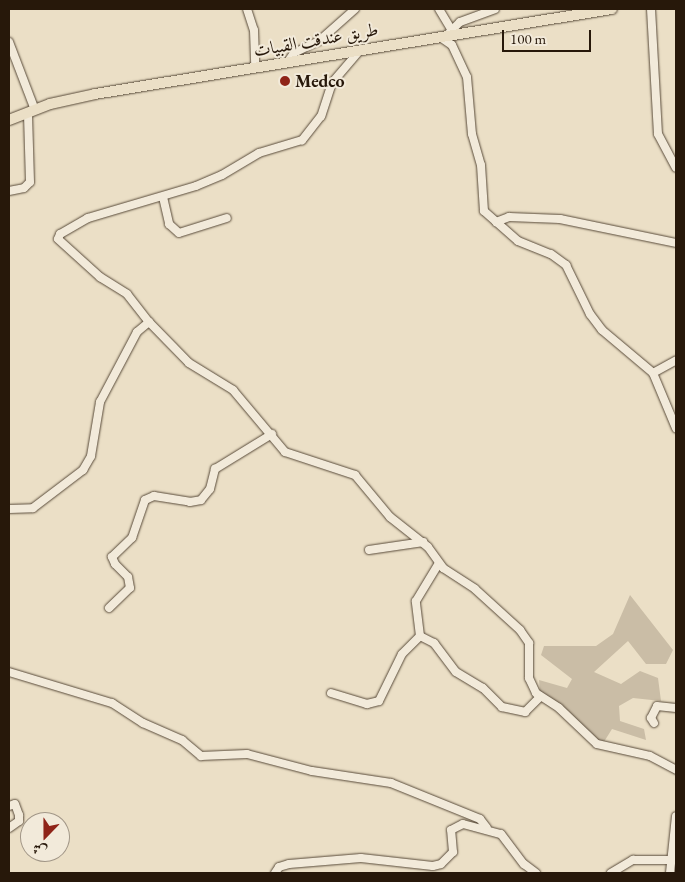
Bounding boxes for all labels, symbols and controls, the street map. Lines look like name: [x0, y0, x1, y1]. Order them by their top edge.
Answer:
street label: طريق عندقت القبيات: [252, 18, 380, 62]
scale bar: [505, 20, 594, 52]
text: 100 m: [510, 29, 546, 48]
place label: Medco: [295, 70, 345, 92]
marker: Medco: [279, 75, 291, 87]
north arrow: [20, 812, 70, 862]
text: ش: [30, 839, 50, 861]

